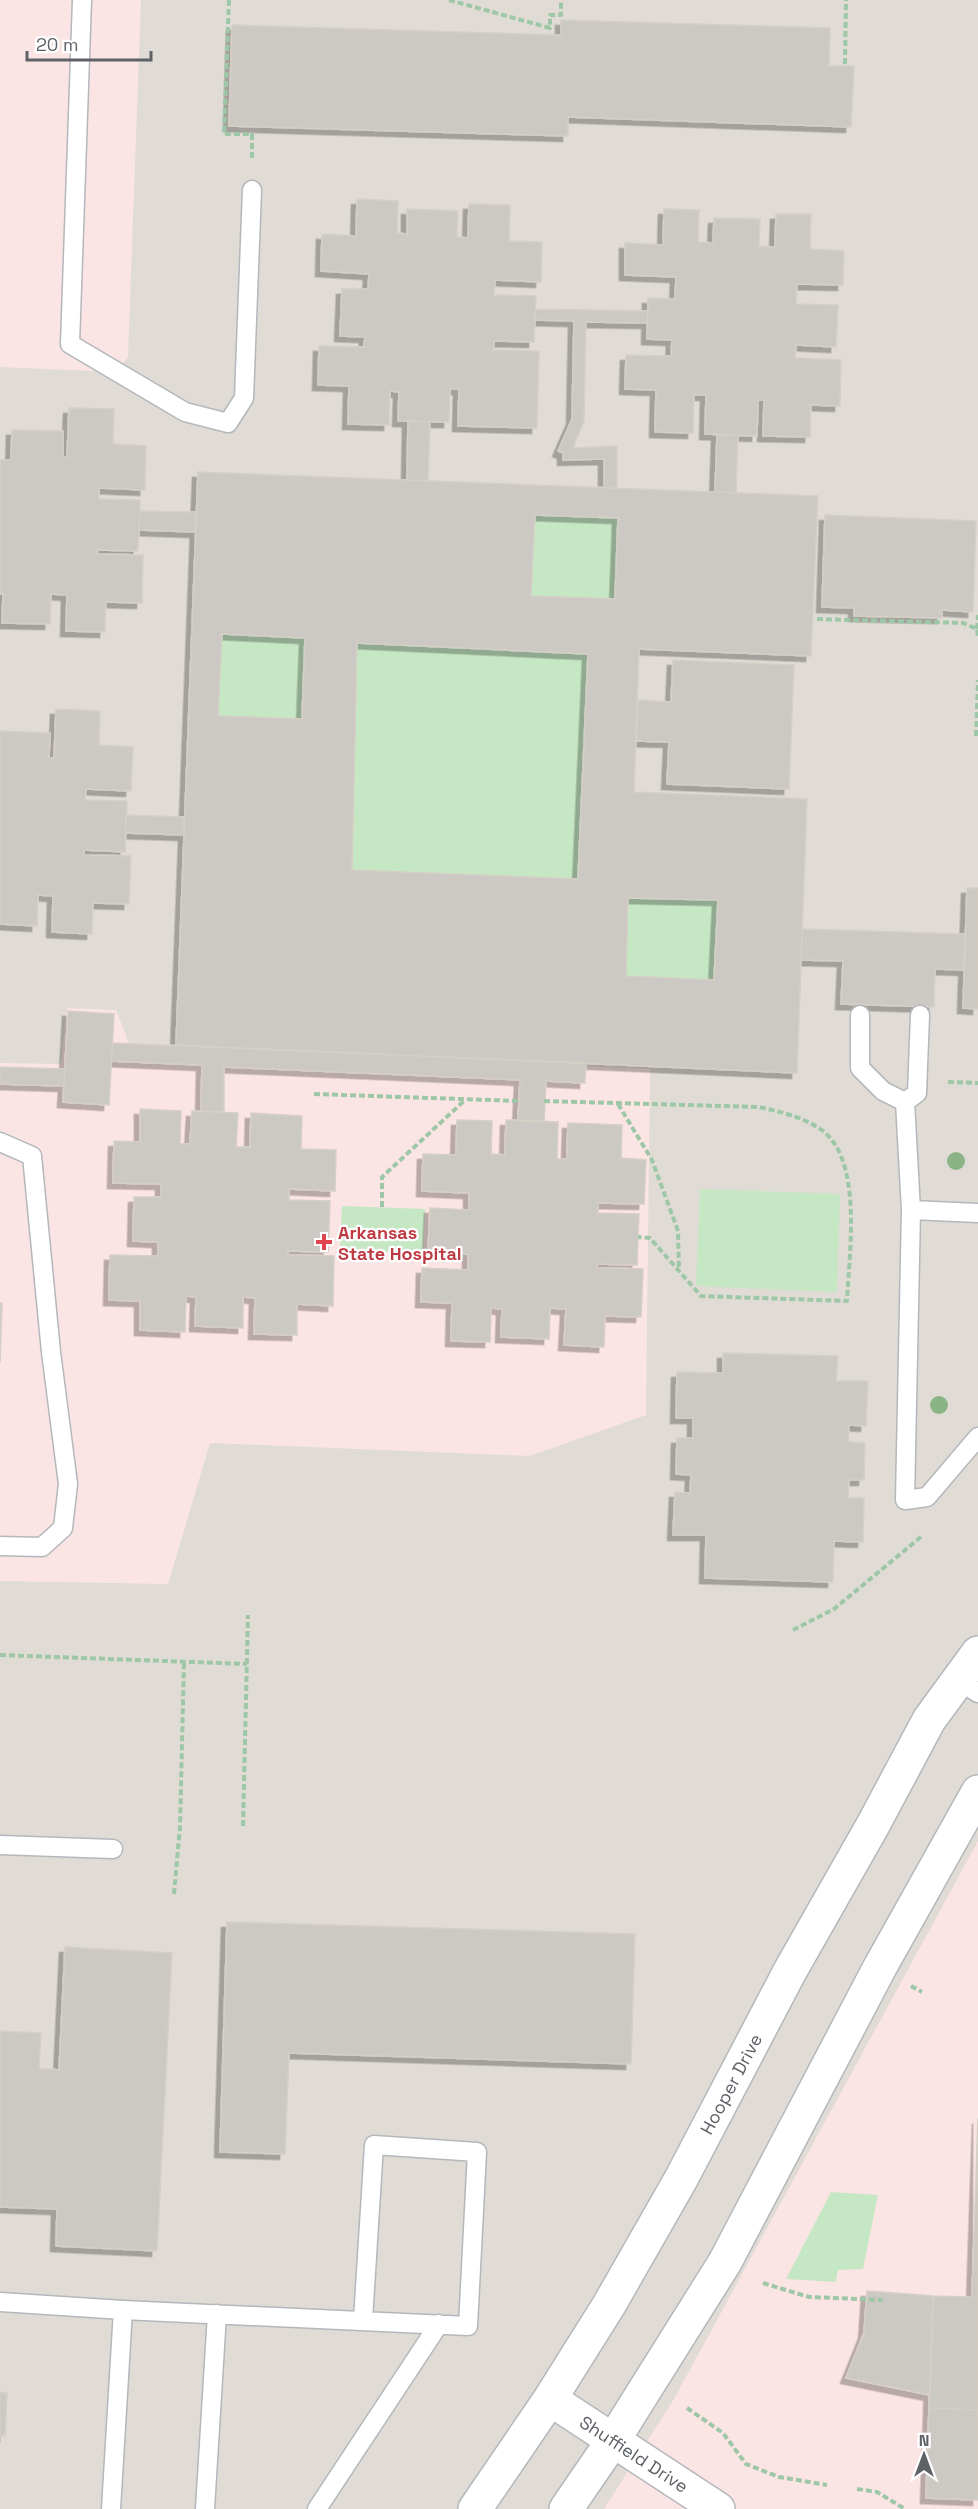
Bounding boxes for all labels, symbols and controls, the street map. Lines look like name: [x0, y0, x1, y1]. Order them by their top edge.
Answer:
scale bar: [27, 24, 152, 62]
text: 20 m: [36, 33, 79, 56]
place label: Arkansas State Hospital: [338, 1221, 462, 1265]
marker: Arkansas State Hospital: [315, 1233, 333, 1251]
street label: Hooper Drive: [695, 2030, 767, 2138]
street label: Shuffield Drive: [575, 2410, 693, 2498]
north arrow: [894, 2425, 954, 2485]
text: N: [919, 2430, 929, 2451]

